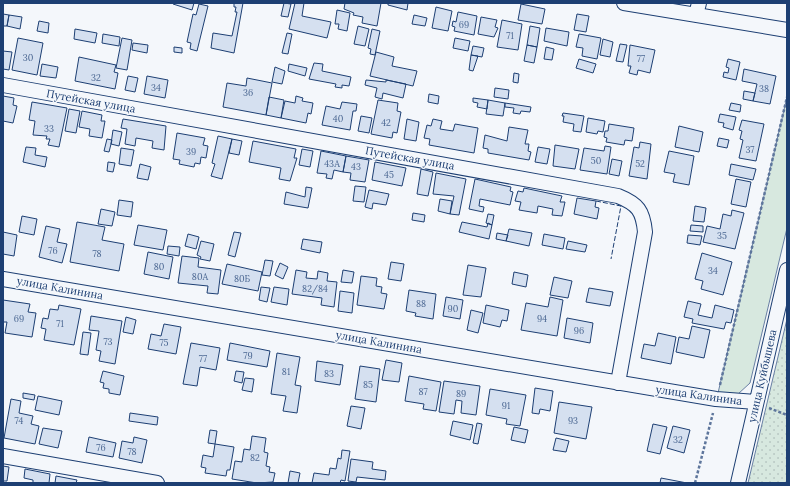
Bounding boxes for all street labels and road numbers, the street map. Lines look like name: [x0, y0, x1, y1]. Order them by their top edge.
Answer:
street label: Путейская улица: [45, 86, 137, 116]
street label: Путейская улица: [364, 143, 456, 173]
street label: улица Калинина: [16, 274, 105, 303]
street label: улица Калинина: [335, 328, 424, 357]
street label: улица Куйбышева: [744, 328, 780, 424]
street label: улица Калинина: [655, 382, 744, 408]

